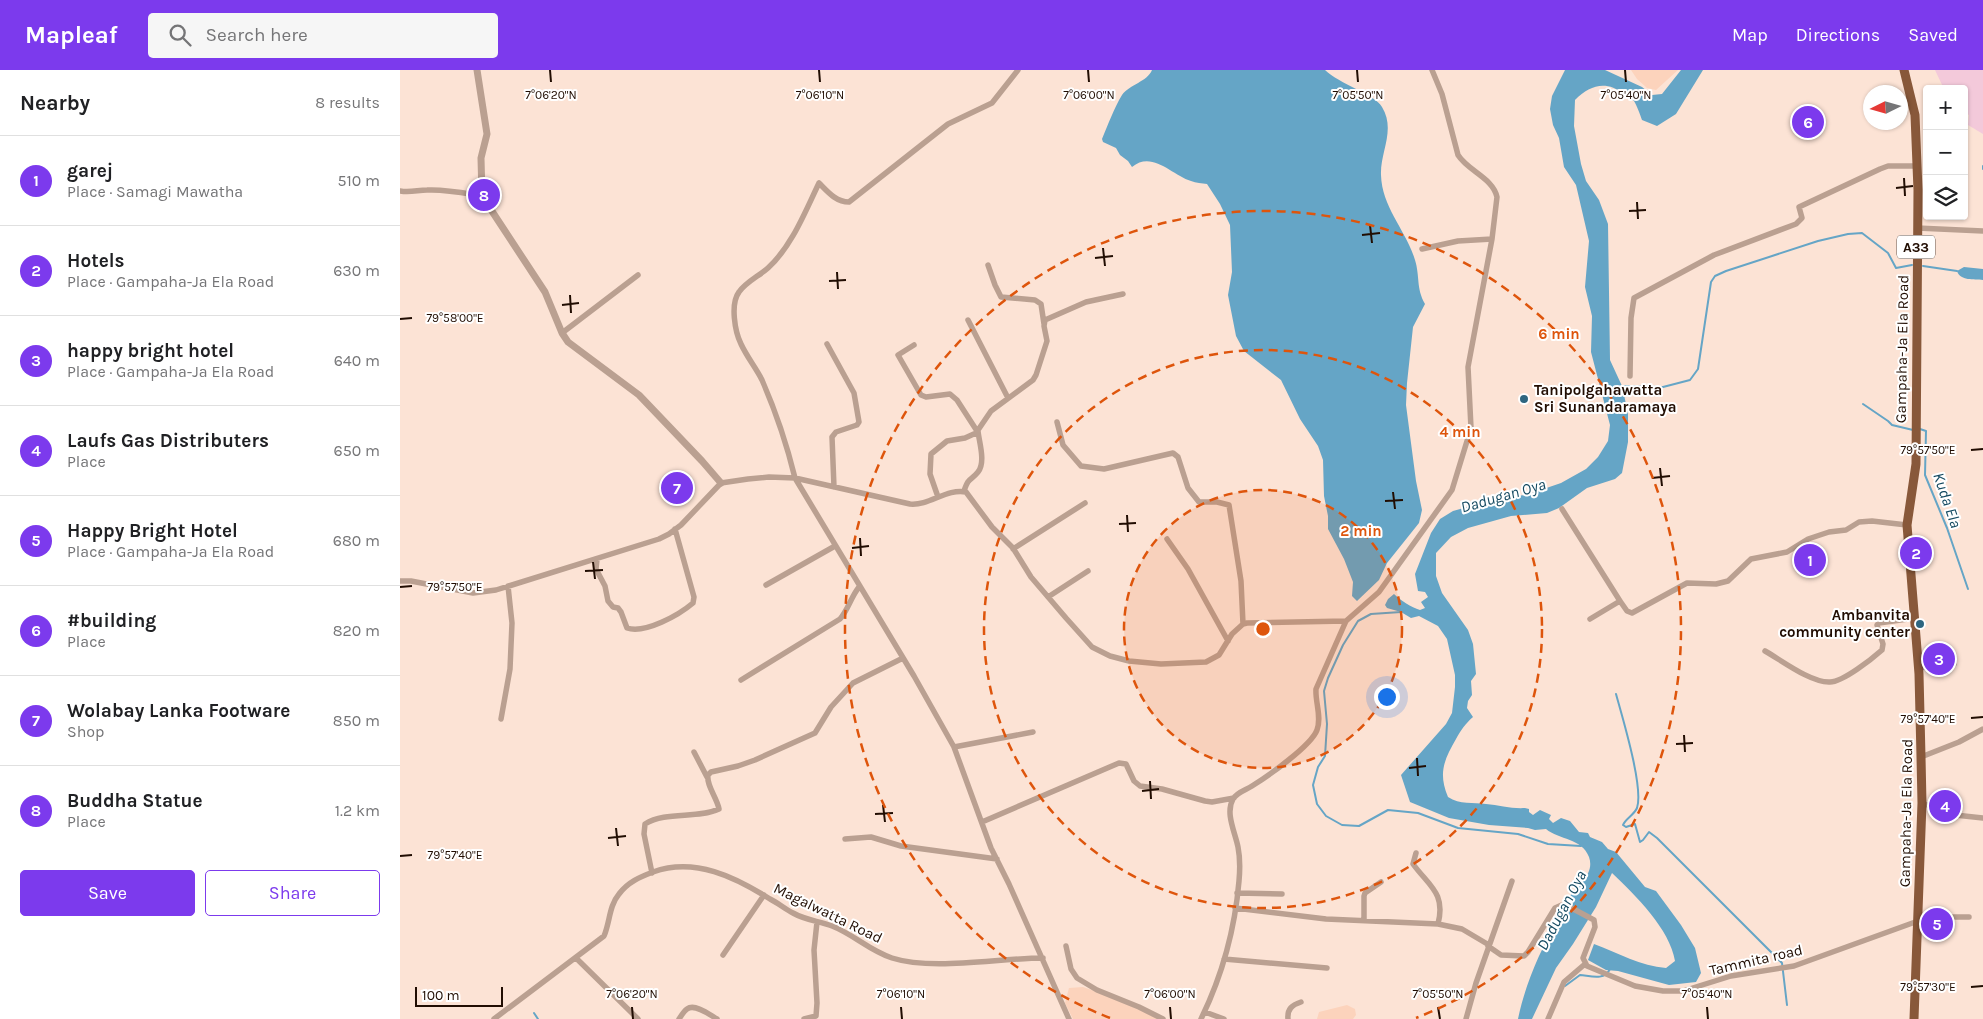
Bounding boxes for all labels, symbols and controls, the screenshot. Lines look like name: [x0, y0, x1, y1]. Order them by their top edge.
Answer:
search box: [148, 13, 498, 58]
text: Mapleaf: [25, 21, 118, 49]
icon: search: [166, 21, 194, 49]
text: Search here: [206, 24, 308, 46]
text: Map: [1732, 24, 1768, 46]
text: Directions: [1796, 24, 1880, 46]
text: Saved: [1908, 24, 1958, 46]
north arrow: [1863, 85, 1908, 130]
map controls: [1923, 85, 1968, 220]
button: +: [1923, 85, 1968, 130]
text: 7°06'20"N: [525, 88, 577, 102]
text: 7°06'10"N: [796, 88, 844, 102]
text: 7°06'00"N: [1063, 88, 1115, 102]
text: 7°05'50"N: [1332, 88, 1384, 102]
text: 7°05'40"N: [1601, 88, 1651, 102]
text: Nearby: [20, 91, 90, 115]
text: 8 results: [315, 93, 380, 112]
pin: 6: [1792, 103, 1824, 141]
button: −: [1923, 130, 1968, 175]
text: garej: [67, 160, 113, 182]
text: 1: [33, 171, 39, 190]
text: 510 m: [337, 171, 380, 190]
button: layers: [1923, 175, 1968, 220]
pin: 8: [468, 176, 500, 214]
text: Place · Samagi Mawatha: [67, 182, 243, 201]
road number: A33: [1897, 236, 1935, 258]
text: Hotels: [67, 250, 125, 272]
text: 2: [31, 261, 41, 280]
text: 630 m: [333, 261, 380, 280]
text: Place · Gampaha-Ja Ela Road: [67, 272, 274, 291]
street label: Gampaha-Ja Ela Road: [1892, 275, 1912, 423]
text: 79°58'00"E: [426, 311, 484, 325]
text: 6 min: [1538, 325, 1580, 343]
text: happy bright hotel: [67, 340, 234, 362]
text: 3: [31, 351, 41, 370]
text: 640 m: [334, 351, 380, 370]
text: Place · Gampaha-Ja Ela Road: [67, 362, 274, 381]
place label: Tanipolgahawatta Sri Sunandaramaya: [1534, 381, 1677, 416]
marker: Tanipolgahawatta Sri Sunandaramaya: [1518, 393, 1530, 405]
text: 4 min: [1439, 423, 1481, 441]
text: Laufs Gas Distributers: [67, 430, 269, 452]
text: 4: [31, 441, 41, 460]
text: 650 m: [334, 441, 380, 460]
text: 79°57'50"E: [1900, 443, 1956, 457]
text: Place: [67, 452, 106, 471]
pin: 7: [661, 469, 693, 507]
water label: Kuda Ela: [1929, 470, 1966, 531]
water label: Dadugan Oya: [1458, 474, 1548, 517]
text: Happy Bright Hotel: [67, 520, 238, 542]
text: 2 min: [1340, 522, 1382, 540]
text: 5: [31, 531, 41, 550]
text: 680 m: [333, 531, 380, 550]
pin: 2: [1900, 534, 1932, 572]
pin: 1: [1794, 541, 1826, 579]
text: Place · Gampaha-Ja Ela Road: [67, 542, 274, 561]
text: 79°57'50"E: [427, 580, 483, 594]
place label: Ambanvita community center: [1779, 606, 1910, 641]
text: #building: [67, 610, 156, 632]
marker: Ambanvita community center: [1914, 618, 1926, 630]
centre of rings: [1254, 620, 1272, 638]
text: 6: [31, 621, 41, 640]
text: 820 m: [333, 621, 380, 640]
text: Place: [67, 632, 106, 651]
pin: 3: [1923, 640, 1955, 678]
your location: [1374, 684, 1400, 710]
text: Wolabay Lanka Footware: [67, 700, 290, 722]
text: 7: [32, 711, 40, 730]
text: 850 m: [333, 711, 380, 730]
text: 79°57'40"E: [1901, 712, 1955, 726]
text: Shop: [67, 722, 104, 741]
street label: Gampaha-Ja Ela Road: [1896, 739, 1916, 887]
pin: 4: [1929, 787, 1961, 825]
text: Buddha Statue: [67, 790, 203, 812]
text: 8: [31, 801, 41, 820]
text: 1.2 km: [335, 801, 380, 820]
text: Place: [67, 812, 106, 831]
text: 79°57'40"E: [428, 848, 482, 862]
water label: Dadugan Oya: [1533, 867, 1590, 953]
button: Save: [20, 870, 195, 916]
button: Share: [205, 870, 380, 916]
street label: Magalwatta Road: [771, 879, 885, 947]
pin: 5: [1921, 905, 1953, 943]
street label: Tammita road: [1708, 941, 1804, 979]
text: 79°57'30"E: [1900, 980, 1956, 994]
scale bar: [415, 984, 502, 1007]
text: 100 m: [422, 987, 460, 1004]
text: 7°06'20"N: [606, 987, 658, 1001]
text: 7°06'10"N: [877, 987, 925, 1001]
text: 7°06'00"N: [1144, 987, 1196, 1001]
text: 7°05'50"N: [1412, 987, 1464, 1001]
text: 7°05'40"N: [1682, 987, 1732, 1001]

